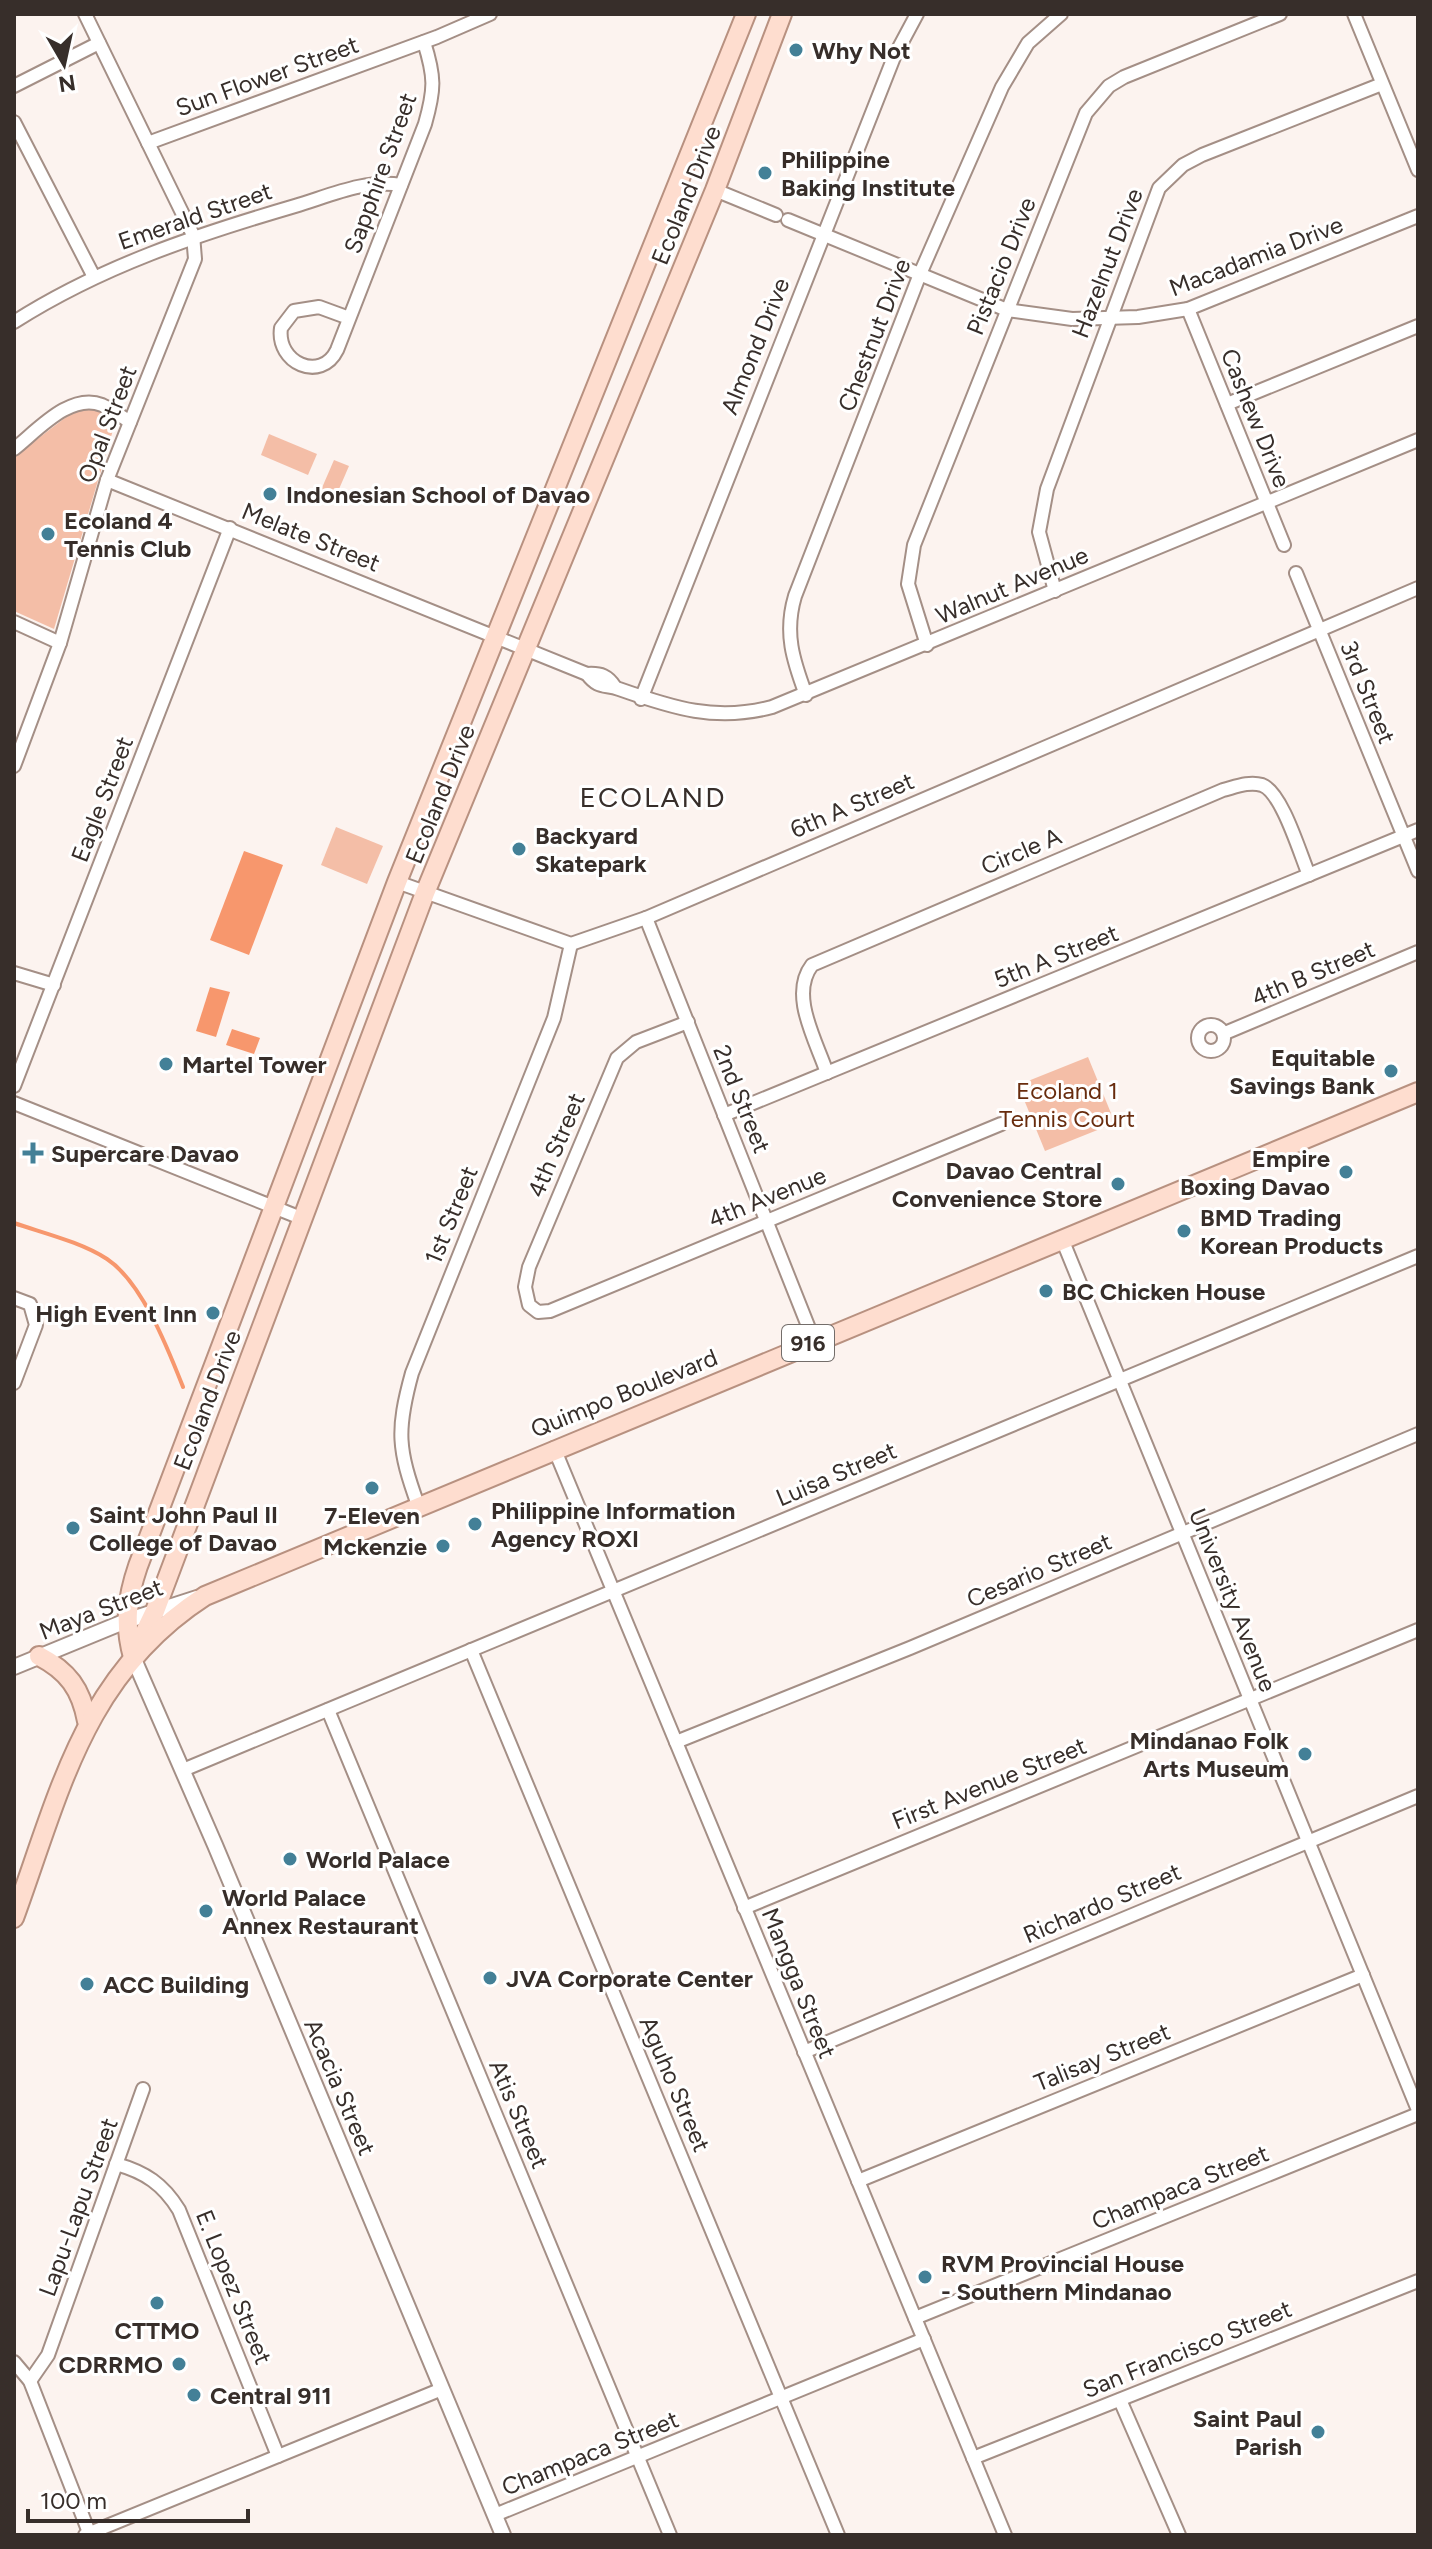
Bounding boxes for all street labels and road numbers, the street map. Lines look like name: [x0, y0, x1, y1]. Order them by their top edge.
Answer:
street label: Sun Flower Street: [172, 29, 362, 123]
street label: Sapphire Street: [338, 89, 422, 257]
street label: Ecoland Drive: [645, 121, 727, 269]
street label: Emerald Street: [114, 176, 276, 256]
street label: Hazelnut Drive: [1065, 184, 1149, 342]
street label: Pistacio Drive: [960, 193, 1042, 339]
street label: Macadamia Drive: [1165, 210, 1347, 302]
street label: Chestnut Drive: [832, 254, 916, 416]
street label: Almond Drive: [714, 273, 796, 419]
street label: Cashew Drive: [1215, 344, 1297, 492]
street label: Opal Street: [71, 361, 143, 487]
street label: Melate Street: [238, 496, 384, 578]
street label: Walnut Avenue: [932, 540, 1092, 630]
street label: 3rd Street: [1334, 636, 1402, 748]
street label: Ecoland Drive: [399, 720, 481, 868]
street label: Eagle Street: [65, 732, 139, 866]
street label: 6th A Street: [786, 766, 918, 844]
street label: Circle A: [976, 821, 1066, 881]
street label: 5th A Street: [990, 918, 1122, 994]
street label: 4th B Street: [1247, 934, 1379, 1012]
street label: 2nd Street: [707, 1041, 777, 1157]
street label: 4th Street: [521, 1088, 591, 1202]
street label: 4th Avenue: [704, 1160, 830, 1234]
street label: 1st Street: [418, 1162, 484, 1268]
road number: 916: [782, 1325, 834, 1361]
street label: Ecoland Drive: [167, 1326, 247, 1474]
street label: Quimpo Boulevard: [526, 1342, 722, 1444]
street label: Luisa Street: [771, 1436, 901, 1512]
street label: University Avenue: [1183, 1504, 1283, 1696]
street label: Cesario Street: [962, 1526, 1116, 1614]
street label: Maya Street: [35, 1572, 167, 1646]
street label: First Avenue Street: [888, 1731, 1090, 1835]
street label: Richardo Street: [1019, 1857, 1185, 1949]
street label: Mangga Street: [756, 1904, 842, 2062]
street label: Aguho Street: [634, 2012, 716, 2156]
street label: Acacia Street: [298, 2014, 382, 2160]
street label: Talisay Street: [1030, 2017, 1174, 2097]
street label: Atis Street: [483, 2055, 555, 2173]
street label: Lapu-Lapu Street: [32, 2114, 124, 2300]
street label: Champaca Street: [1087, 2138, 1273, 2236]
street label: E. Lopez Street: [190, 2206, 278, 2368]
street label: San Francisco Street: [1078, 2294, 1296, 2404]
street label: Champaca Street: [497, 2404, 683, 2502]

